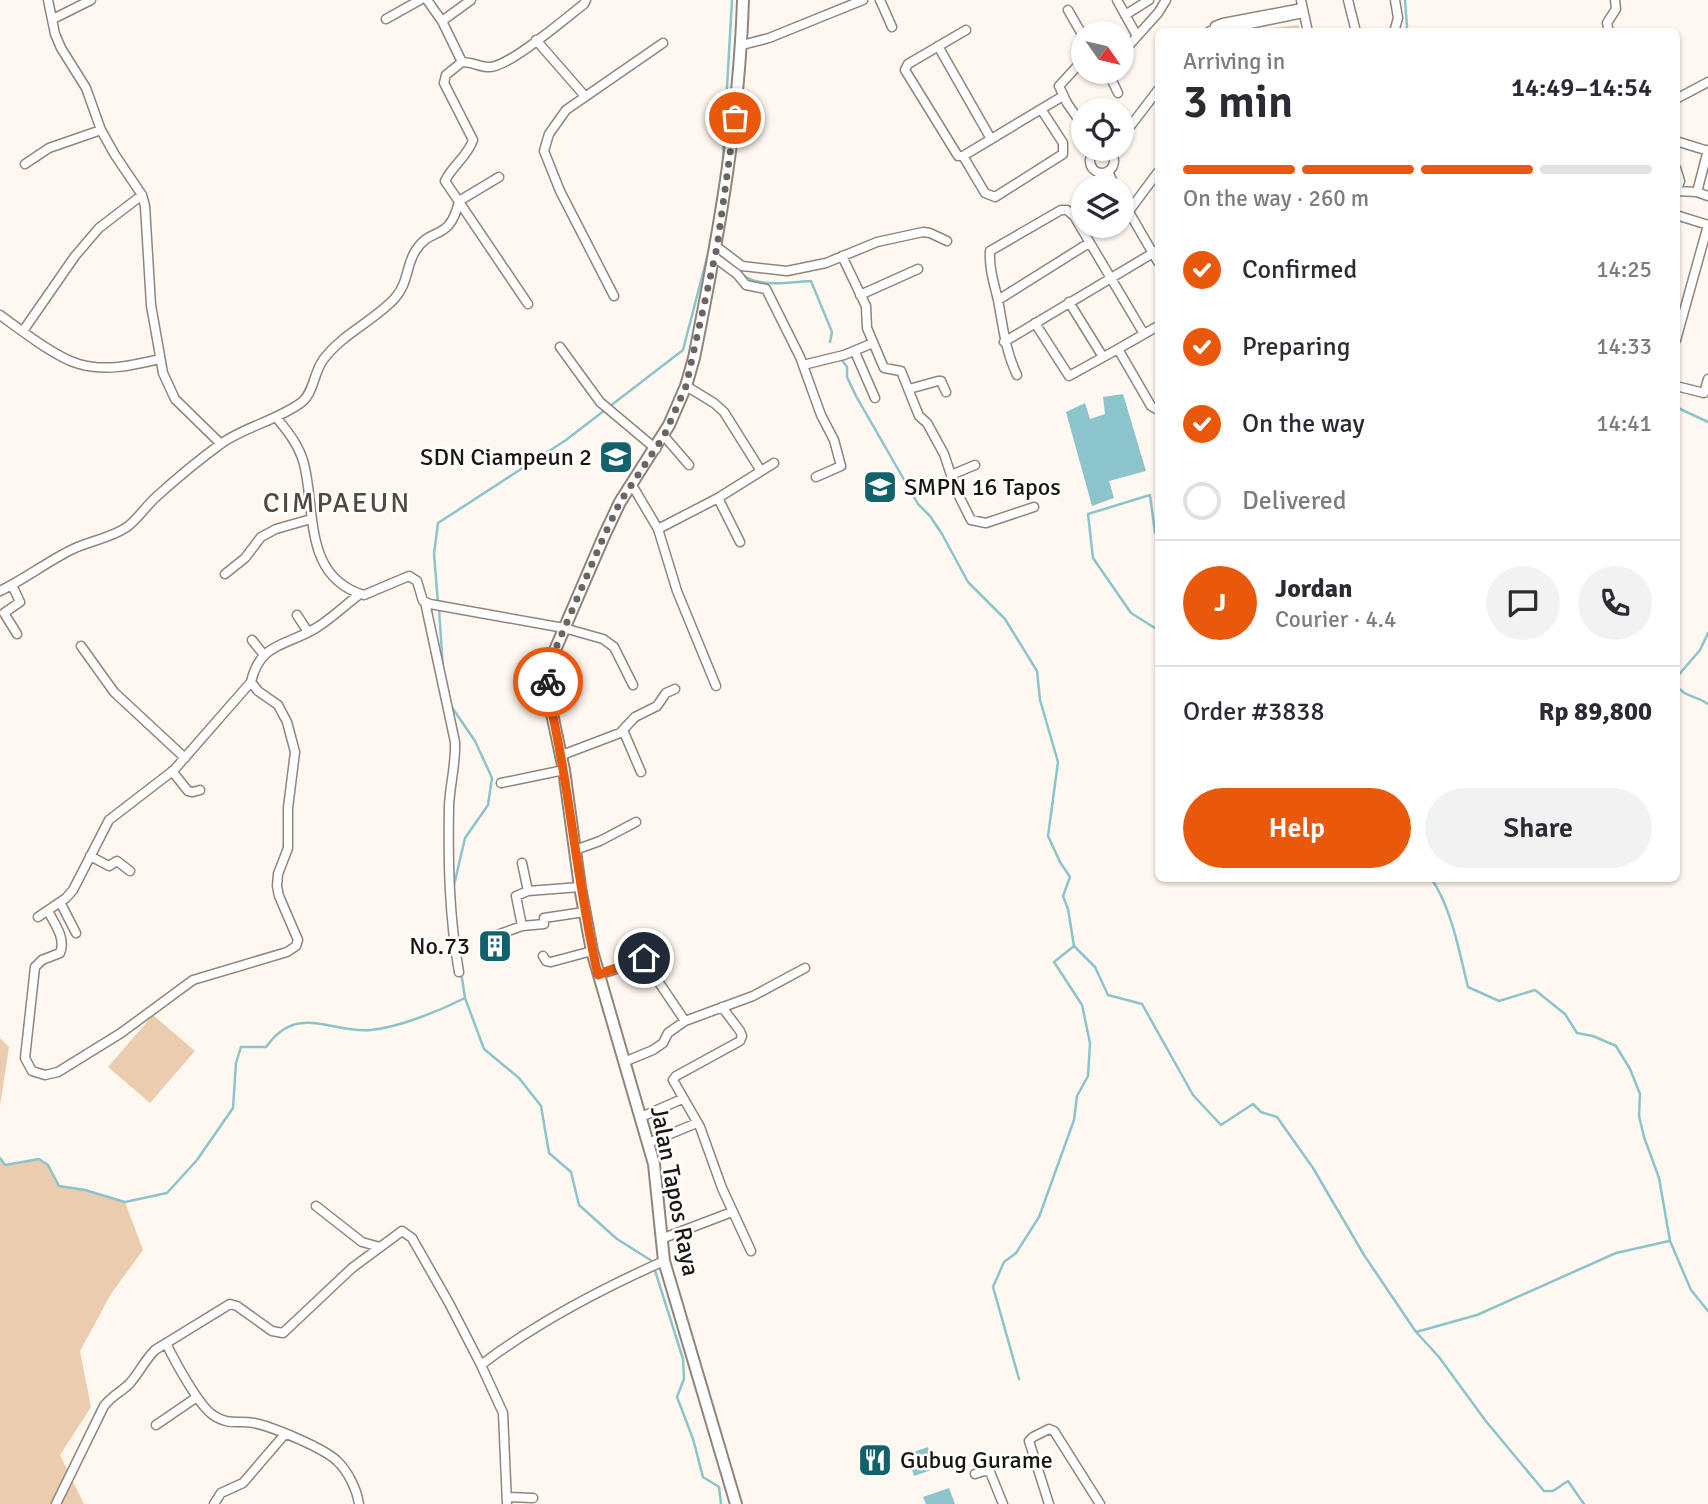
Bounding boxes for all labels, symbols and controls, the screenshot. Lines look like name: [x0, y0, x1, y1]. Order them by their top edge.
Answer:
north arrow: [1071, 21, 1134, 84]
map controls: [1071, 21, 1134, 238]
text: Arriving in: [1183, 47, 1285, 76]
text: 14:49–14:54: [1511, 72, 1652, 104]
text: 3 min: [1183, 74, 1293, 130]
pin: [705, 88, 765, 148]
button: locate: [1071, 98, 1134, 161]
icon: bag: [716, 99, 754, 137]
button: layers: [1071, 175, 1134, 238]
text: On the way · 260 m: [1183, 184, 1369, 213]
icon: check: [1183, 251, 1221, 289]
text: Confirmed: [1242, 254, 1357, 286]
text: 14:25: [1596, 255, 1652, 284]
icon: check: [1183, 328, 1221, 366]
text: Preparing: [1242, 331, 1350, 363]
text: 14:33: [1596, 332, 1652, 361]
icon: check: [1183, 405, 1221, 443]
text: On the way: [1242, 408, 1365, 440]
text: 14:41: [1596, 409, 1652, 438]
school or university icon: SDN Ciampeun 2: [597, 438, 635, 476]
place label: SDN Ciampeun 2: [420, 442, 592, 472]
school or university icon: SMPN 16 Tapos: [861, 468, 899, 506]
place label: SMPN 16 Tapos: [904, 472, 1061, 502]
text: Delivered: [1242, 485, 1347, 517]
district label: CIMPAEUN: [263, 486, 411, 520]
button: chat: [1486, 566, 1560, 640]
button: phone: [1578, 566, 1652, 640]
text: Jordan: [1275, 573, 1352, 605]
text: J: [1214, 587, 1226, 619]
text: Courier · 4.4: [1275, 605, 1396, 634]
courier: [513, 647, 583, 717]
icon: bike: [529, 663, 567, 701]
text: Order #3838: [1183, 696, 1324, 728]
text: Rp 89,800: [1538, 696, 1652, 728]
button: Help: [1183, 788, 1411, 868]
button: Share: [1425, 788, 1652, 868]
building icon: No.73: [476, 927, 514, 965]
pin: [614, 928, 674, 988]
place label: No.73: [409, 931, 470, 961]
icon: home: [625, 939, 663, 977]
street label: Jalan Tapos Raya: [644, 1104, 706, 1278]
restaurant icon: Gubug Gurame: [856, 1441, 894, 1479]
place label: Gubug Gurame: [900, 1445, 1053, 1475]

